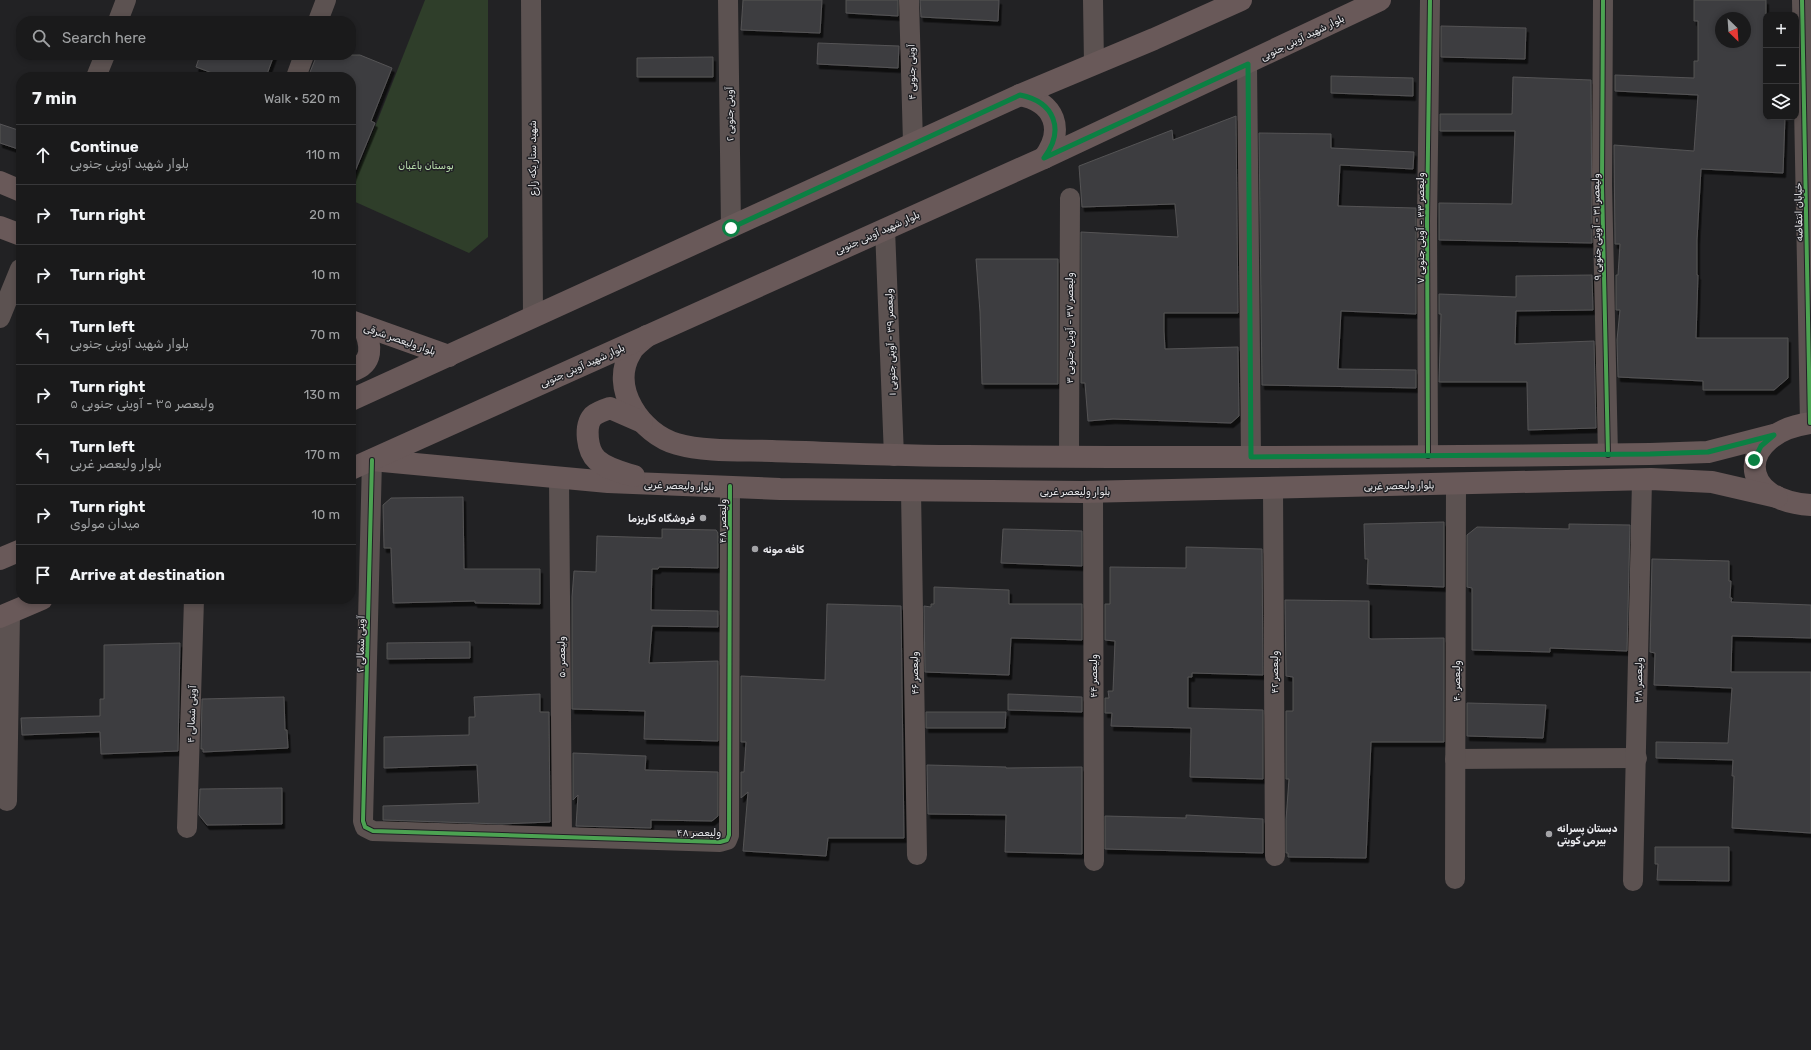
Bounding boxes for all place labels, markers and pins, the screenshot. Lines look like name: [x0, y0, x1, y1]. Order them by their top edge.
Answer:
place label: فروشگاه کاریزما: [628, 513, 695, 525]
marker: فروشگاه کاریزما: [698, 513, 708, 523]
marker: کافه مونه: [750, 544, 760, 554]
place label: کافه مونه: [763, 544, 804, 556]
place label: دبستان پسرانه بیرمی کویتی: [1557, 823, 1618, 847]
marker: دبستان پسرانه بیرمی کویتی: [1544, 829, 1554, 839]

